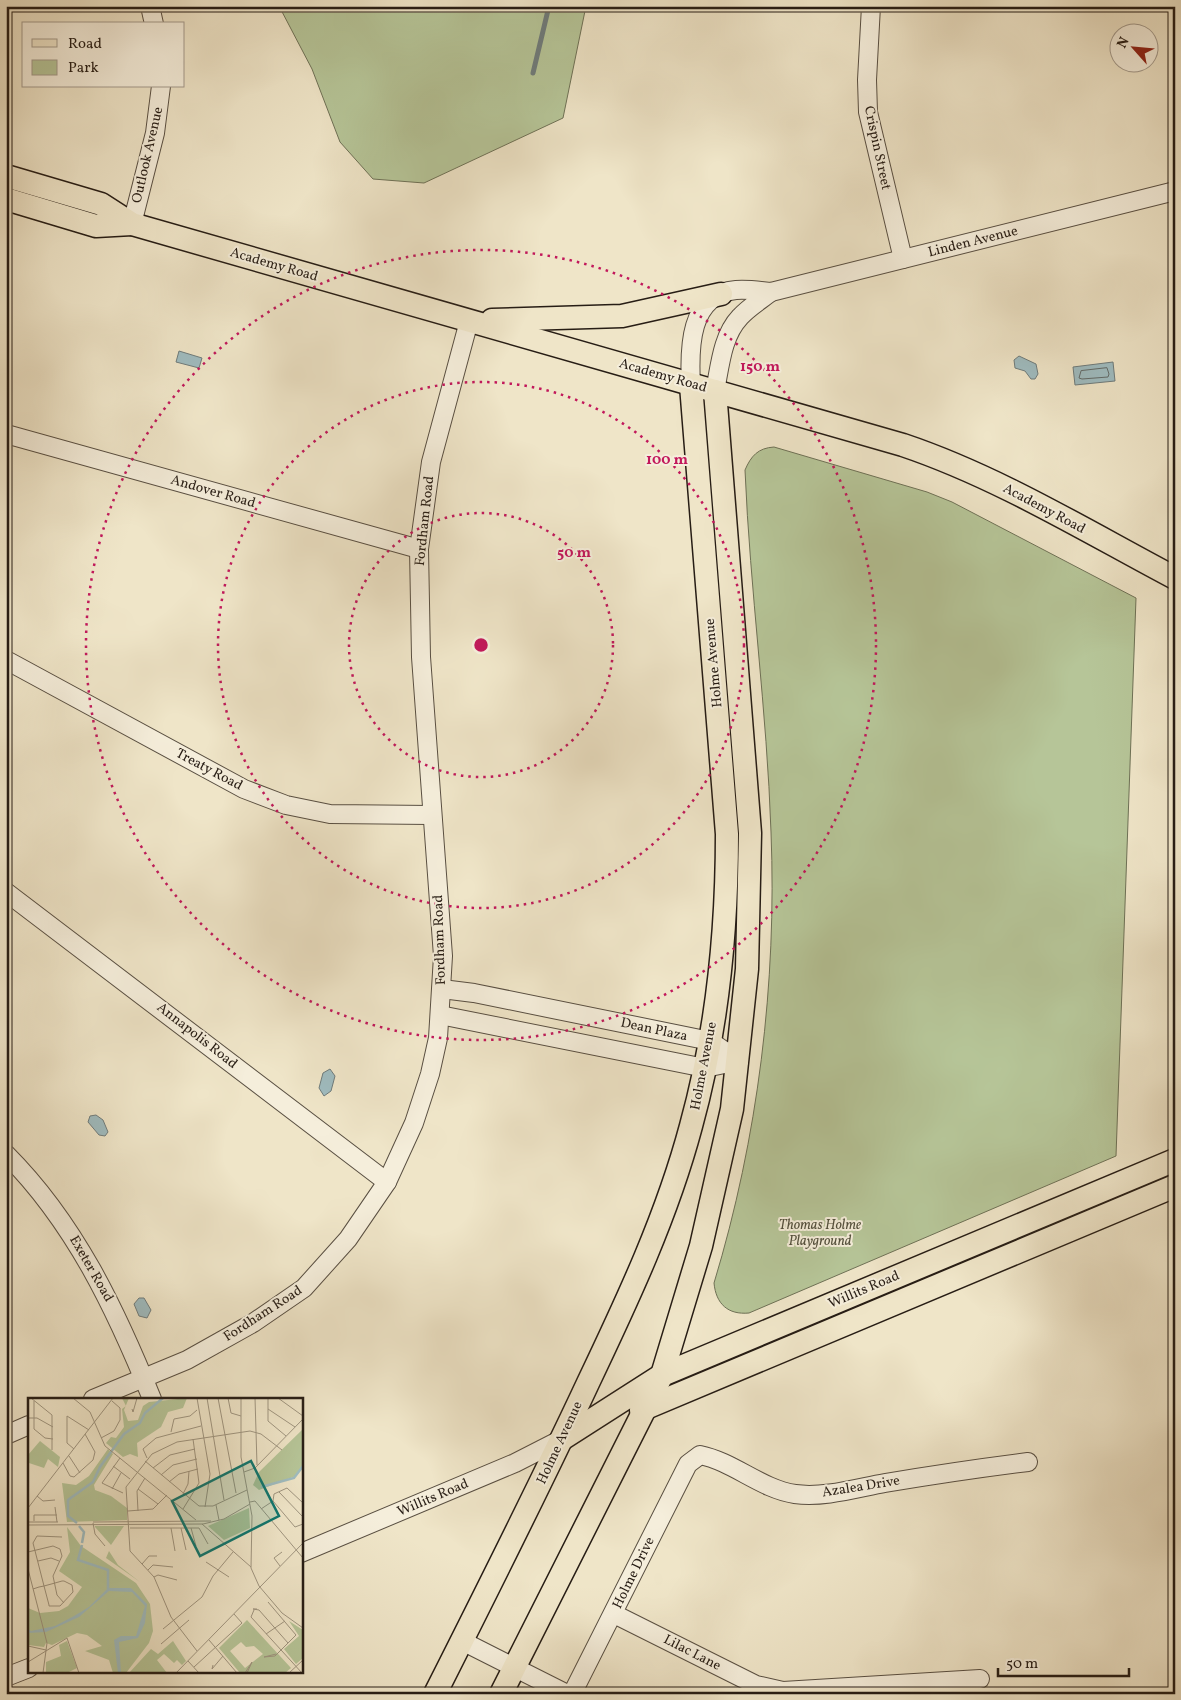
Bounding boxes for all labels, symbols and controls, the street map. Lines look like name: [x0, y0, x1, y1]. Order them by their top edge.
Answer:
legend: [22, 22, 185, 88]
north arrow: [1108, 22, 1158, 72]
text: Road: [68, 34, 102, 55]
text: N: [1113, 34, 1135, 52]
text: Park: [68, 58, 99, 79]
street label: Crispin Street: [859, 104, 895, 192]
street label: Outlook Avenue: [128, 105, 168, 205]
street label: Linden Avenue: [926, 222, 1020, 262]
street label: Academy Road: [228, 243, 320, 287]
street label: Academy Road: [617, 354, 709, 398]
text: 150 m: [740, 357, 780, 378]
text: 100 m: [646, 450, 689, 471]
street label: Andover Road: [168, 471, 258, 513]
street label: Fordham Road: [411, 475, 439, 567]
street label: Academy Road: [999, 479, 1089, 539]
text: 50 m: [557, 543, 591, 564]
street label: Holme Avenue: [701, 617, 727, 708]
centre of rings: [472, 636, 490, 654]
street label: Treaty Road: [172, 744, 246, 796]
street label: Fordham Road: [429, 894, 451, 986]
street label: Annapolis Road: [153, 998, 241, 1074]
street label: Dean Plaza: [619, 1014, 689, 1046]
street label: Holme Avenue: [686, 1020, 722, 1112]
park label: Thomas Holme Playground: [779, 1216, 861, 1251]
street label: Exeter Road: [64, 1232, 118, 1306]
street label: Willits Road: [825, 1266, 903, 1314]
street label: Fordham Road: [220, 1281, 306, 1347]
inset map: [28, 1398, 302, 1672]
street label: Holme Avenue: [532, 1398, 588, 1488]
street label: Azalea Drive: [821, 1471, 902, 1503]
street label: Willits Road: [394, 1474, 472, 1522]
street label: Holme Drive: [608, 1533, 660, 1612]
street label: Lilac Lane: [660, 1630, 724, 1676]
scale bar: [998, 1645, 1130, 1677]
text: 50 m: [1006, 1654, 1038, 1675]

